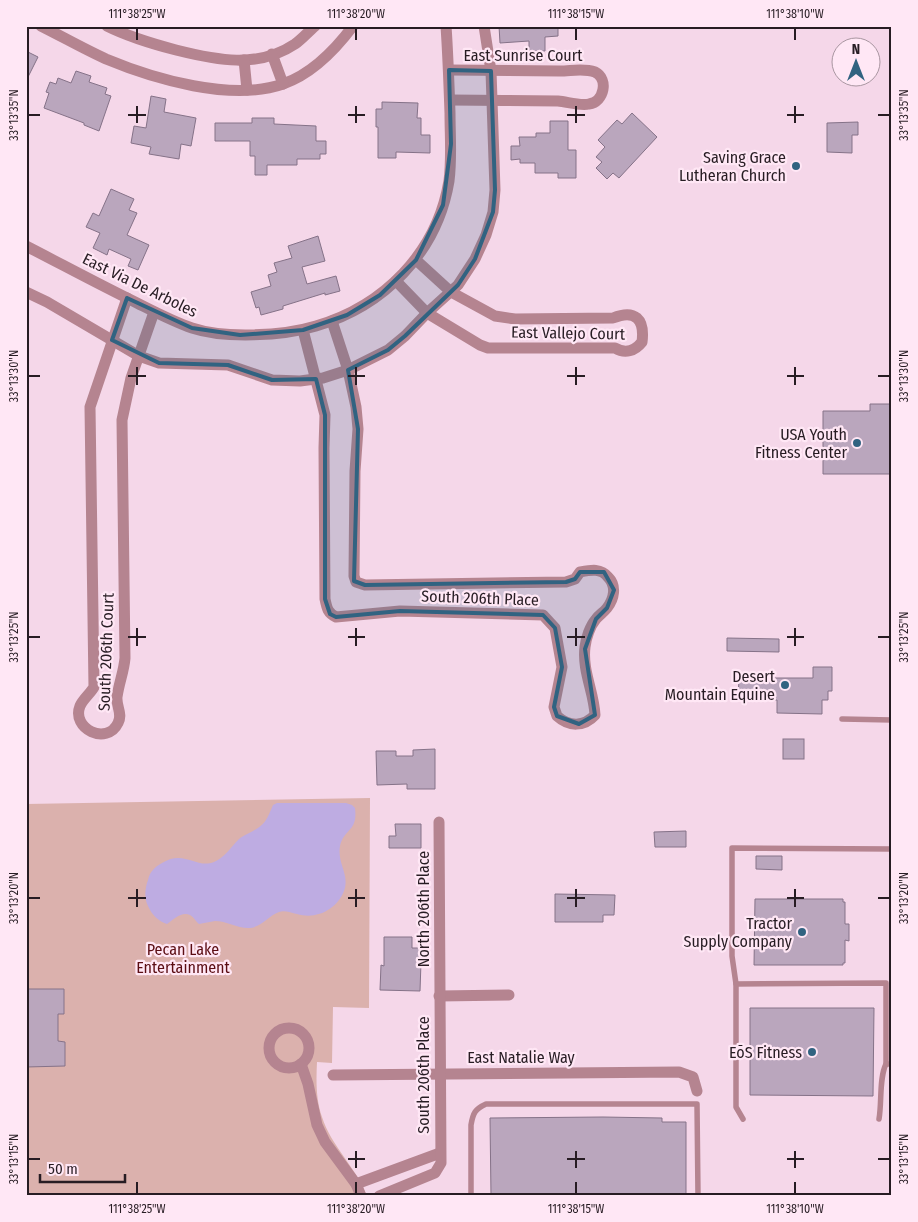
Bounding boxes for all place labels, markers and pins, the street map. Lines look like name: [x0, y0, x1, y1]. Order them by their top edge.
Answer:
place label: Saving Grace Lutheran Church: [679, 148, 786, 185]
marker: Saving Grace Lutheran Church: [790, 160, 802, 172]
place label: USA Youth Fitness Center: [755, 425, 847, 462]
marker: USA Youth Fitness Center: [851, 437, 863, 449]
place label: Desert Mountain Equine: [665, 667, 776, 704]
marker: Desert Mountain Equine: [779, 679, 791, 691]
place label: Tractor Supply Company: [684, 914, 793, 951]
marker: Tractor Supply Company: [796, 926, 808, 938]
place label: EōS Fitness: [729, 1043, 802, 1062]
marker: EōS Fitness: [806, 1046, 818, 1058]

